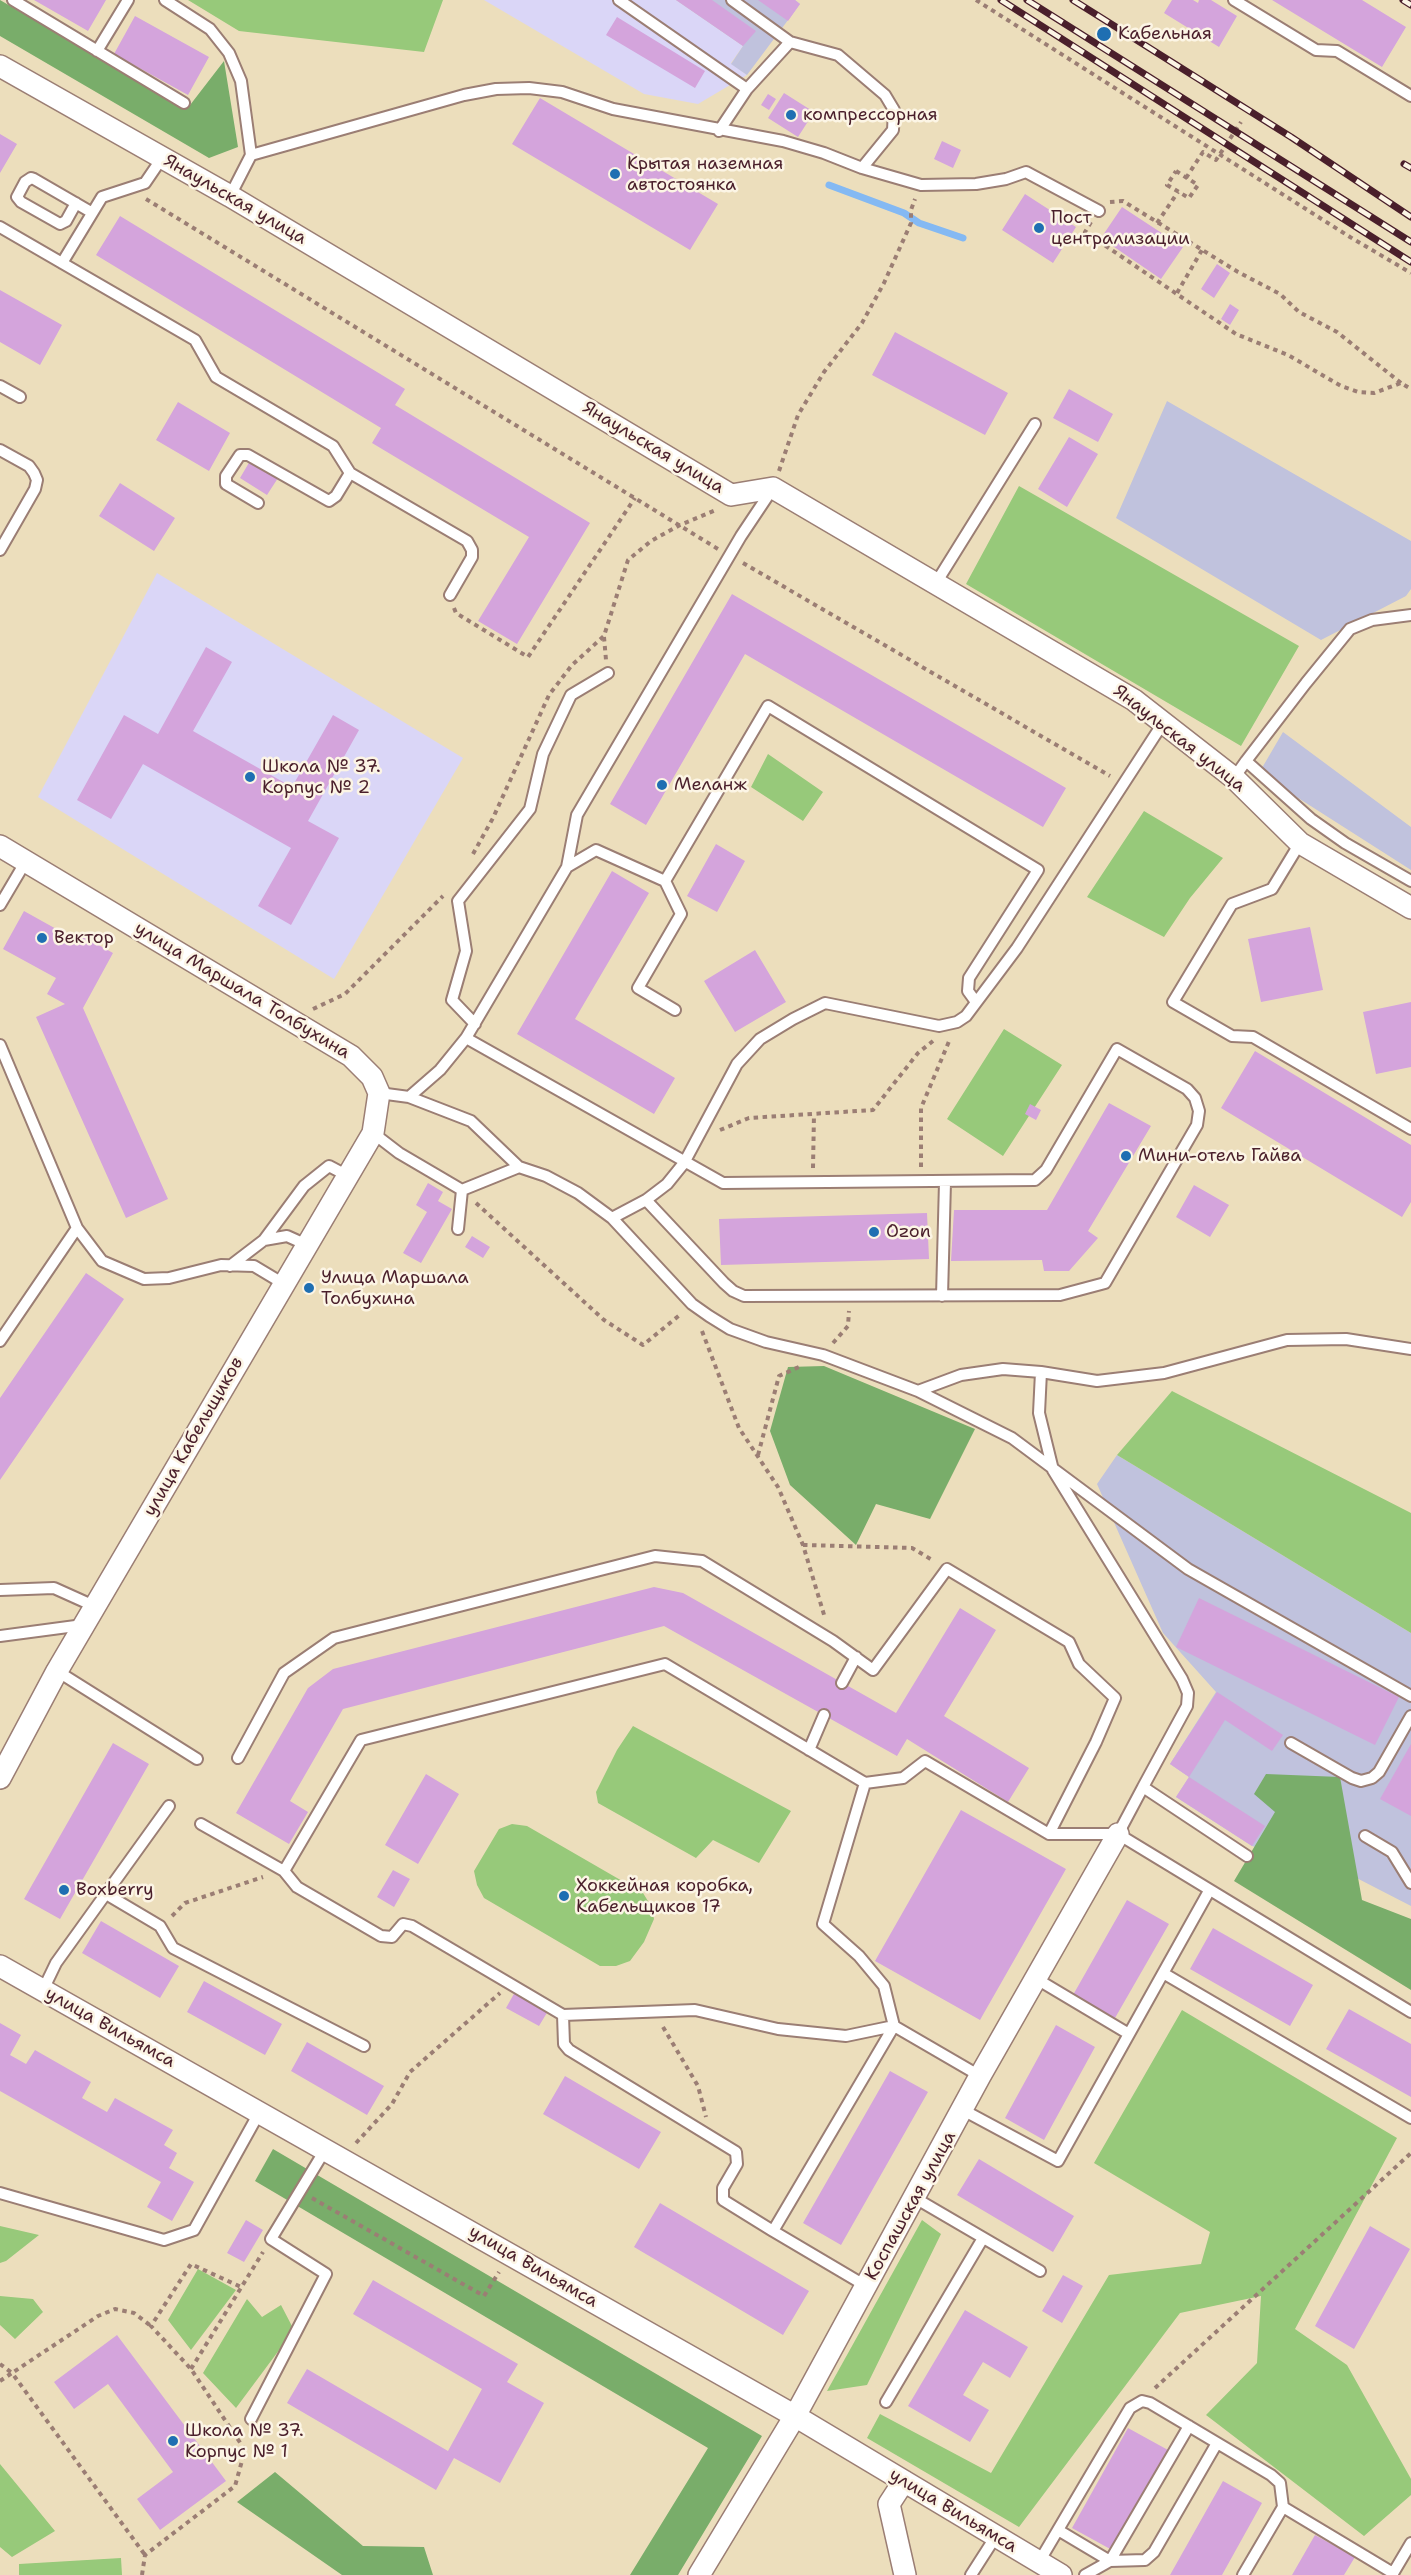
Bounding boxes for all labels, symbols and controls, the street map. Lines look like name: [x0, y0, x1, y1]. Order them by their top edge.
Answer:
place label: Кабельная: [1118, 23, 1212, 45]
marker: Кабельная: [1095, 25, 1113, 43]
place label: компрессорная: [803, 104, 938, 126]
marker: компрессорная: [784, 108, 798, 122]
street label: Янаульская улица: [160, 150, 310, 250]
place label: Крытая наземная автостоянка: [627, 153, 783, 195]
marker: Крытая наземная автостоянка: [608, 167, 622, 181]
place label: Пост централизации: [1051, 207, 1190, 250]
marker: Пост централизации: [1032, 221, 1046, 235]
street label: Янаульская улица: [578, 397, 728, 499]
street label: Янаульская улица: [1109, 681, 1249, 797]
place label: Школа № 37. Корпус № 2: [262, 756, 381, 798]
marker: Школа № 37. Корпус № 2: [243, 770, 257, 784]
place label: Меланж: [674, 774, 747, 796]
marker: Меланж: [655, 778, 669, 792]
street label: улица Маршала Толбухина: [130, 918, 354, 1064]
place label: Вектор: [54, 927, 114, 949]
marker: Вектор: [35, 931, 49, 945]
place label: Мини-отель Гайва: [1138, 1145, 1302, 1167]
marker: Мини-отель Гайва: [1119, 1149, 1133, 1163]
place label: Ozon: [886, 1221, 931, 1243]
marker: Ozon: [867, 1225, 881, 1239]
place label: Улица Маршала Толбухина: [321, 1267, 469, 1310]
marker: Улица Маршала Толбухина: [302, 1281, 316, 1295]
street label: улица Кабельщиков: [140, 1354, 248, 1520]
place label: Хоккейная коробка, Кабельщиков 17: [576, 1875, 753, 1918]
place label: Boxberry: [76, 1879, 154, 1901]
marker: Boxberry: [57, 1883, 71, 1897]
marker: Хоккейная коробка, Кабельщиков 17: [557, 1889, 571, 1903]
street label: улица Вильямса: [41, 1983, 179, 2073]
street label: Коспашская улица: [861, 2128, 961, 2284]
street label: улица Вильямса: [465, 2221, 601, 2313]
place label: Школа № 37. Корпус № 1: [185, 2420, 304, 2462]
marker: Школа № 37. Корпус № 1: [166, 2434, 180, 2448]
street label: улица Вильямса: [885, 2464, 1021, 2558]

